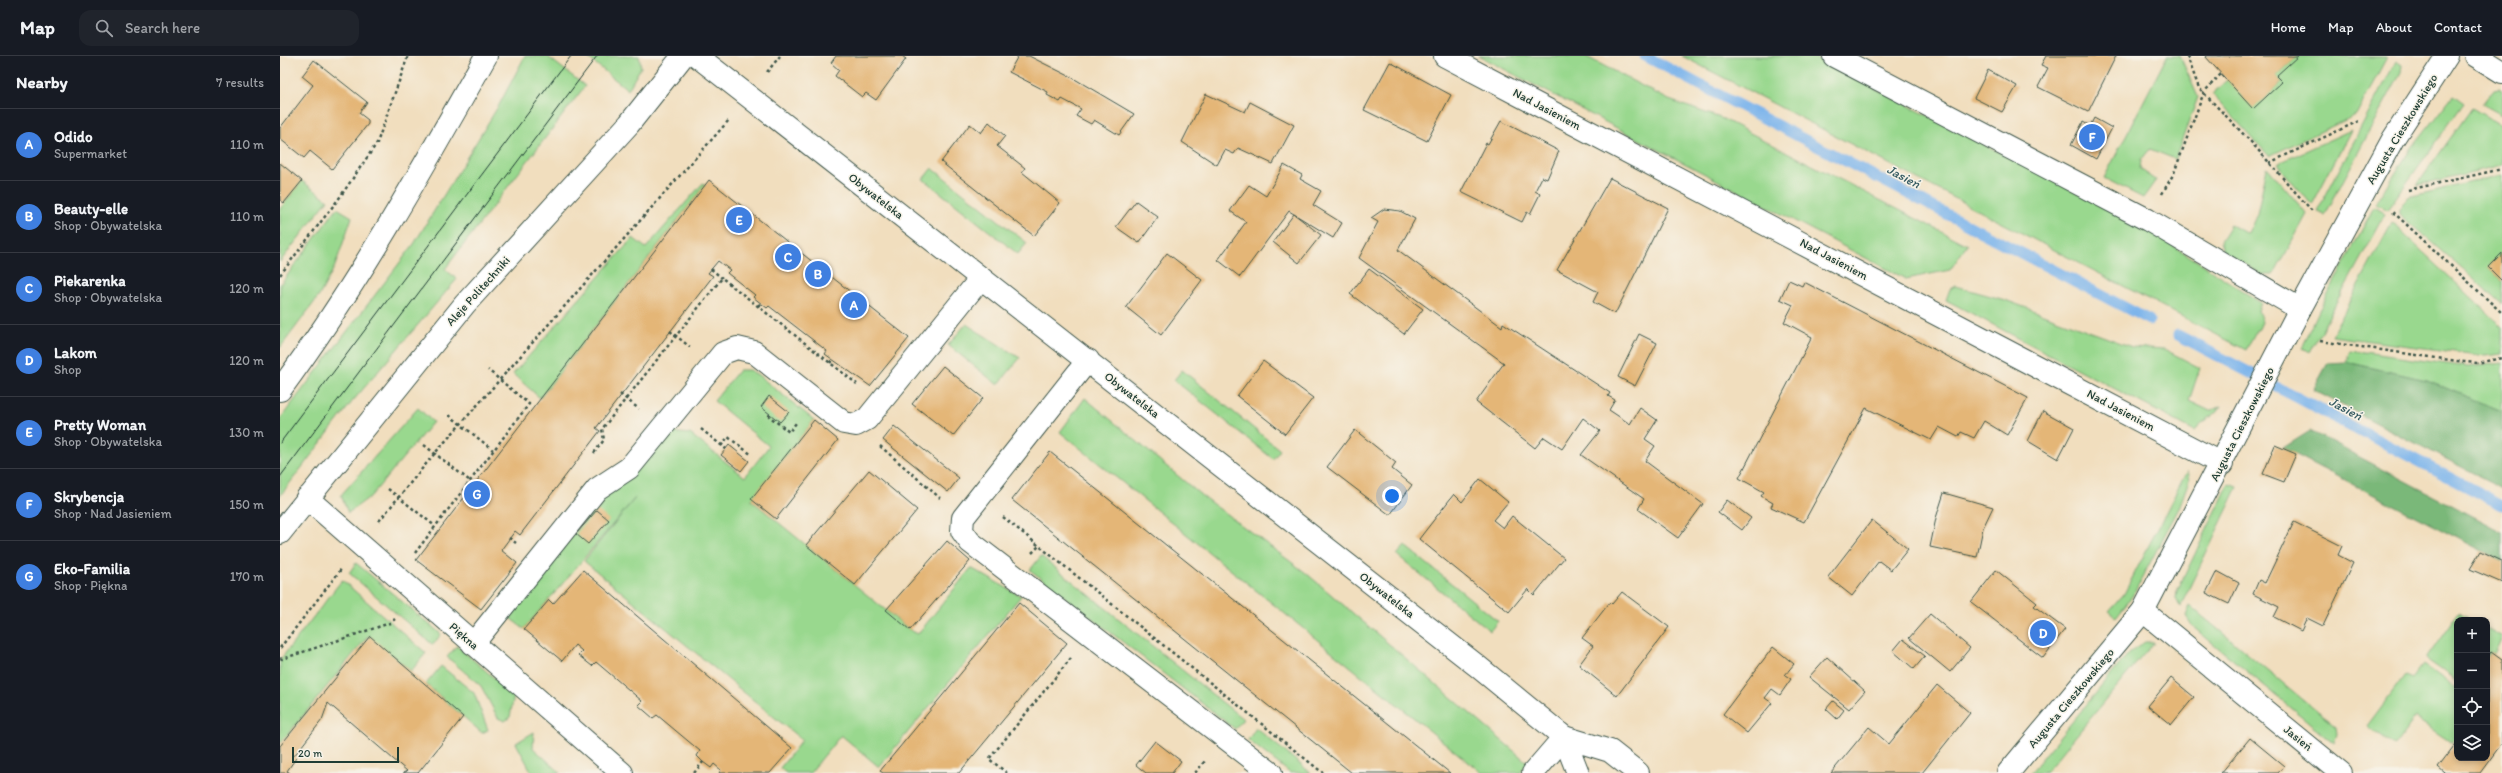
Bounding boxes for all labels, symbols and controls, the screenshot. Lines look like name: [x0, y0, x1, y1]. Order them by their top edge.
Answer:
search box: [79, 10, 359, 46]
text: Map: [20, 16, 55, 39]
icon: search: [93, 17, 115, 39]
text: Search here: [125, 19, 200, 37]
text: Home: [2271, 19, 2306, 36]
text: Map: [2328, 19, 2354, 36]
text: About: [2376, 19, 2412, 36]
text: Contact: [2434, 19, 2482, 36]
street label: Augusta Cieszkowskiego: [2364, 71, 2440, 187]
text: Nearby: [16, 72, 68, 92]
text: 7 results: [216, 75, 264, 90]
street label: Nad Jasieniem: [1511, 85, 1583, 133]
pin: F: [2079, 122, 2105, 152]
text: Odido: [54, 128, 93, 146]
text: A: [25, 137, 33, 152]
text: 110 m: [230, 137, 264, 152]
text: Supermarket: [54, 146, 127, 161]
water label: Jasień: [1885, 161, 1924, 192]
street label: Obywatelska: [846, 170, 907, 222]
text: Beauty-elle: [54, 200, 128, 218]
pin: E: [726, 205, 752, 235]
text: B: [25, 209, 33, 224]
text: 110 m: [230, 209, 264, 224]
text: Shop · Obywatelska: [54, 218, 162, 233]
street label: Nad Jasieniem: [1798, 235, 1870, 283]
pin: C: [775, 242, 801, 272]
street label: Aleje Politechniki: [443, 253, 513, 329]
pin: B: [805, 259, 831, 289]
text: Piekarenka: [54, 272, 126, 290]
text: C: [25, 281, 33, 296]
text: 120 m: [229, 281, 264, 296]
text: Shop · Obywatelska: [54, 290, 162, 305]
pin: A: [841, 290, 867, 320]
text: Lakom: [54, 344, 97, 362]
text: D: [25, 353, 33, 368]
text: 120 m: [229, 353, 264, 368]
text: Shop: [54, 362, 81, 377]
street label: Augusta Cieszkowskiego: [2207, 365, 2277, 483]
street label: Obywatelska: [1102, 369, 1163, 421]
street label: Nad Jasieniem: [2085, 386, 2157, 434]
water label: Jasień: [2327, 393, 2366, 424]
text: Pretty Woman: [54, 416, 146, 434]
text: E: [25, 425, 33, 440]
text: 130 m: [229, 425, 264, 440]
text: Shop · Obywatelska: [54, 434, 162, 449]
pin: G: [464, 479, 490, 509]
your location: [1382, 486, 1402, 506]
text: Skrybencja: [54, 488, 124, 506]
text: F: [26, 497, 32, 512]
text: 150 m: [229, 497, 264, 512]
text: Shop · Nad Jasieniem: [54, 506, 172, 521]
text: Eko-Familia: [54, 560, 130, 578]
text: G: [25, 569, 33, 584]
text: 170 m: [230, 569, 264, 584]
street label: Obywatelska: [1357, 569, 1418, 621]
text: Shop · Piękna: [54, 578, 127, 593]
map controls: [2454, 617, 2490, 761]
button: +: [2454, 617, 2490, 653]
pin: D: [2030, 618, 2056, 648]
street label: Piękna: [447, 620, 482, 653]
street label: Augusta Cieszkowskiego: [2025, 645, 2117, 751]
button: −: [2454, 653, 2490, 689]
button: locate: [2454, 689, 2490, 725]
street label: Jasień: [2281, 722, 2315, 754]
button: layers: [2454, 725, 2490, 761]
scale bar: [292, 745, 399, 764]
text: 20 m: [298, 747, 322, 760]

